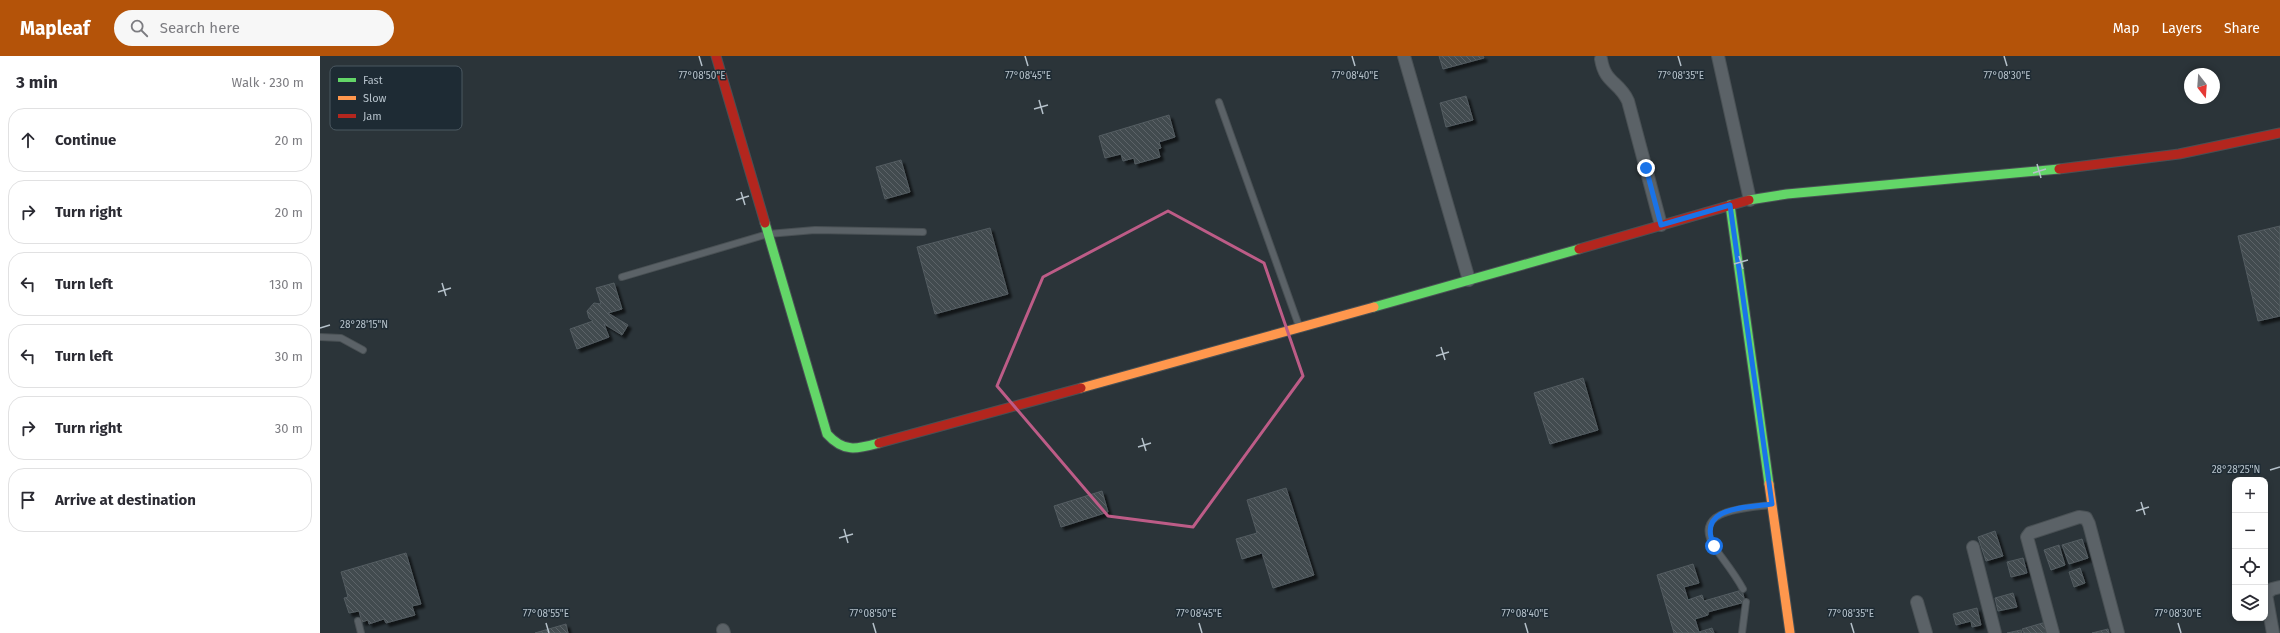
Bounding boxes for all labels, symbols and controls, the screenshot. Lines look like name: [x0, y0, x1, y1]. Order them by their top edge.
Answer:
search box: [114, 10, 394, 46]
text: Mapleaf: [20, 17, 90, 40]
icon: search: [128, 17, 150, 39]
text: Search here: [160, 19, 240, 37]
text: Map: [2113, 20, 2139, 37]
text: Layers: [2161, 20, 2202, 37]
text: Share: [2224, 20, 2260, 37]
legend: [330, 66, 462, 130]
north arrow: [2184, 68, 2220, 104]
text: 77°08'50"E: [678, 70, 726, 82]
text: 77°08'45"E: [1005, 70, 1051, 82]
text: 77°08'40"E: [1331, 70, 1379, 82]
text: 77°08'35"E: [1658, 70, 1704, 82]
text: 77°08'30"E: [1983, 70, 2031, 82]
text: 3 min: [16, 72, 58, 93]
text: Fast: [363, 74, 383, 87]
text: Walk · 230 m: [232, 75, 304, 90]
text: Slow: [363, 92, 387, 105]
text: Jam: [363, 110, 382, 123]
icon: ahead: [17, 129, 39, 151]
text: Continue: [55, 131, 116, 149]
text: 20 m: [275, 133, 303, 148]
route end: [1637, 159, 1655, 177]
icon: right: [17, 201, 39, 223]
text: Turn right: [55, 203, 122, 221]
text: 20 m: [275, 205, 303, 220]
icon: left: [17, 273, 39, 295]
text: Turn left: [55, 275, 113, 293]
text: 130 m: [269, 277, 303, 292]
text: 28°28'15"N: [340, 319, 388, 331]
icon: left: [17, 345, 39, 367]
text: Turn left: [55, 347, 113, 365]
text: 30 m: [275, 349, 303, 364]
icon: right: [17, 417, 39, 439]
text: Turn right: [55, 419, 122, 437]
text: 30 m: [275, 421, 303, 436]
text: 28°28'25"N: [2212, 464, 2260, 476]
map controls: [2232, 477, 2268, 621]
button: +: [2232, 477, 2268, 513]
icon: arrive: [17, 489, 39, 511]
text: Arrive at destination: [55, 491, 196, 509]
button: −: [2232, 513, 2268, 549]
route start: [1705, 537, 1723, 555]
button: locate: [2232, 549, 2268, 585]
button: layers: [2232, 585, 2268, 621]
text: 77°08'55"E: [523, 608, 569, 620]
text: 77°08'50"E: [849, 608, 897, 620]
text: 77°08'45"E: [1176, 608, 1222, 620]
text: 77°08'40"E: [1501, 608, 1549, 620]
text: 77°08'35"E: [1828, 608, 1874, 620]
text: 77°08'30"E: [2154, 608, 2202, 620]

